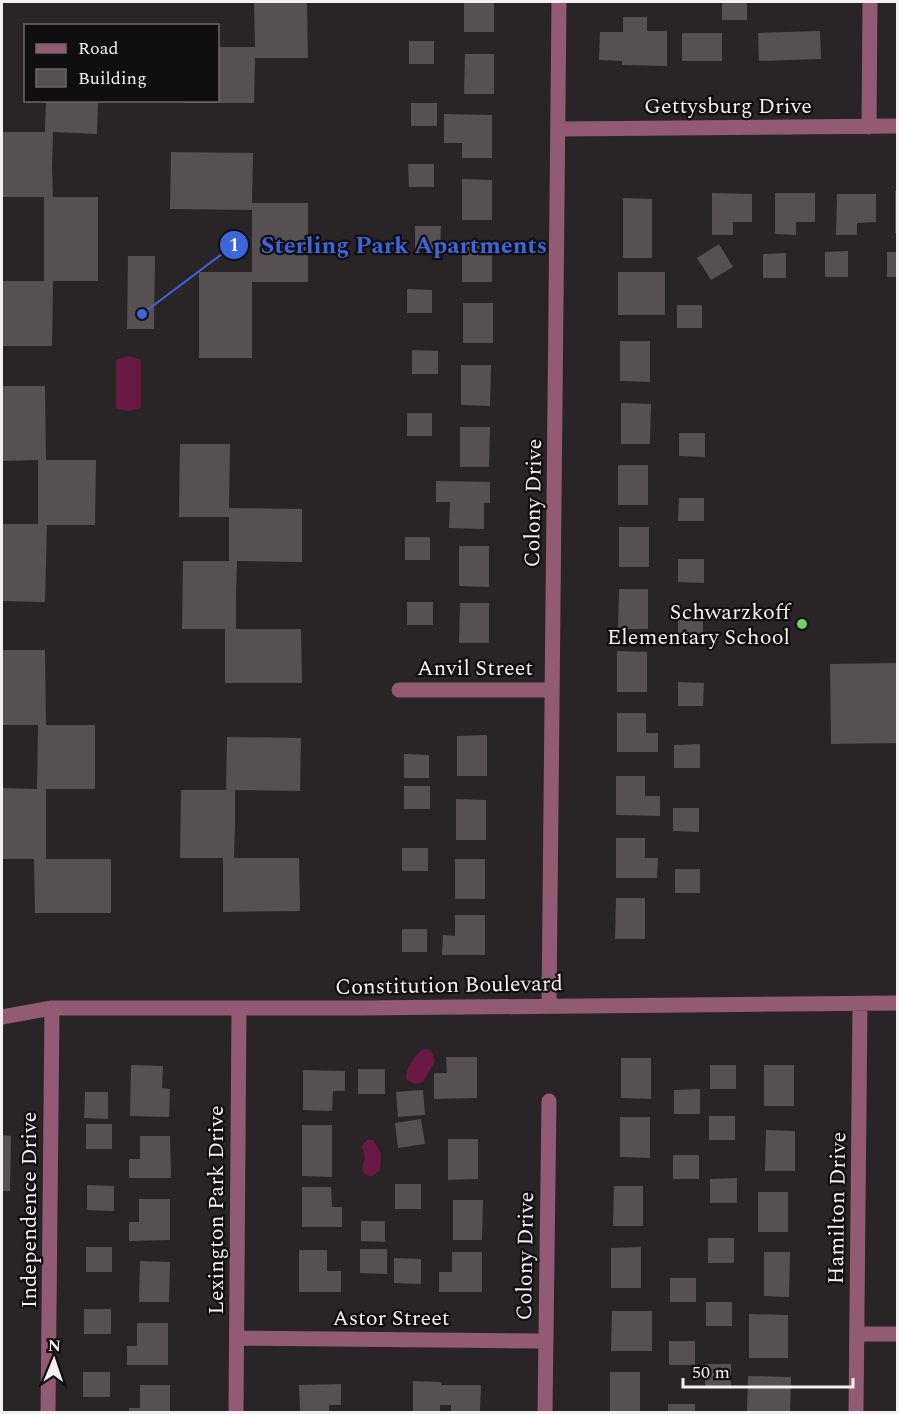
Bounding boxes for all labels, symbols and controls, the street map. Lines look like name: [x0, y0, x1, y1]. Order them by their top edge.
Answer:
legend: [24, 24, 219, 102]
text: Road: [78, 35, 119, 62]
text: Building: [78, 65, 147, 92]
street label: Gettysburg Drive: [644, 90, 812, 123]
callout: Sterling Park Apartments: [219, 224, 560, 266]
text: Sterling Park Apartments: [261, 228, 547, 264]
text: 1: [229, 232, 239, 259]
street label: Colony Drive: [516, 438, 551, 568]
place label: Schwarzkoff Elementary School: [607, 596, 792, 654]
marker: Schwarzkoff Elementary School: [795, 617, 809, 631]
street label: Anvil Street: [417, 652, 533, 685]
street label: Constitution Boulevard: [335, 967, 563, 1004]
street label: Lexington Park Drive: [200, 1105, 233, 1315]
street label: Independence Drive: [13, 1112, 46, 1308]
street label: Hamilton Drive: [820, 1131, 855, 1285]
street label: Colony Drive: [508, 1191, 543, 1321]
street label: Astor Street: [332, 1302, 450, 1335]
north arrow: [24, 1330, 84, 1390]
text: N: [48, 1334, 61, 1358]
scale bar: [683, 1351, 852, 1389]
text: 50 m: [692, 1359, 730, 1386]

